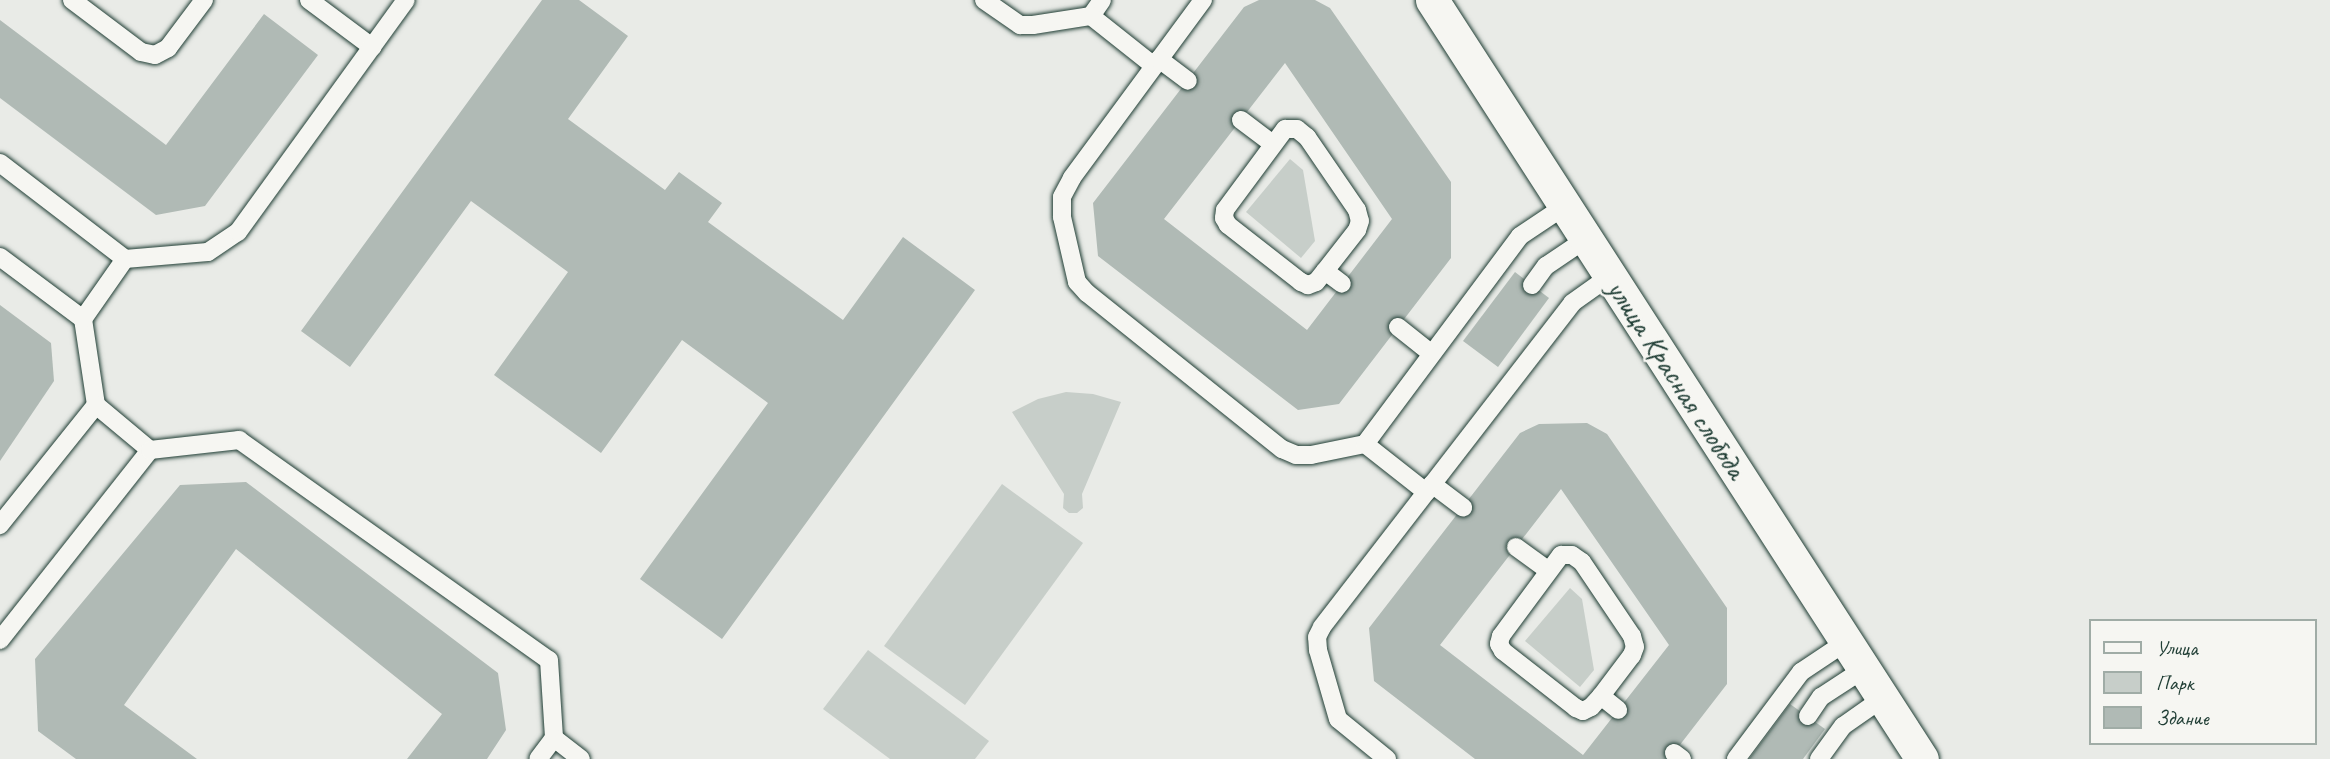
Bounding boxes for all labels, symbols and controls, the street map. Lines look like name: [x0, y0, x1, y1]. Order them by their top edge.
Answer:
street label: улица Красная слобода: [1599, 273, 1755, 485]
legend: [2088, 619, 2316, 745]
text: Улица: [2156, 635, 2198, 661]
text: Парк: [2156, 670, 2193, 696]
text: Здание: [2156, 705, 2209, 731]

